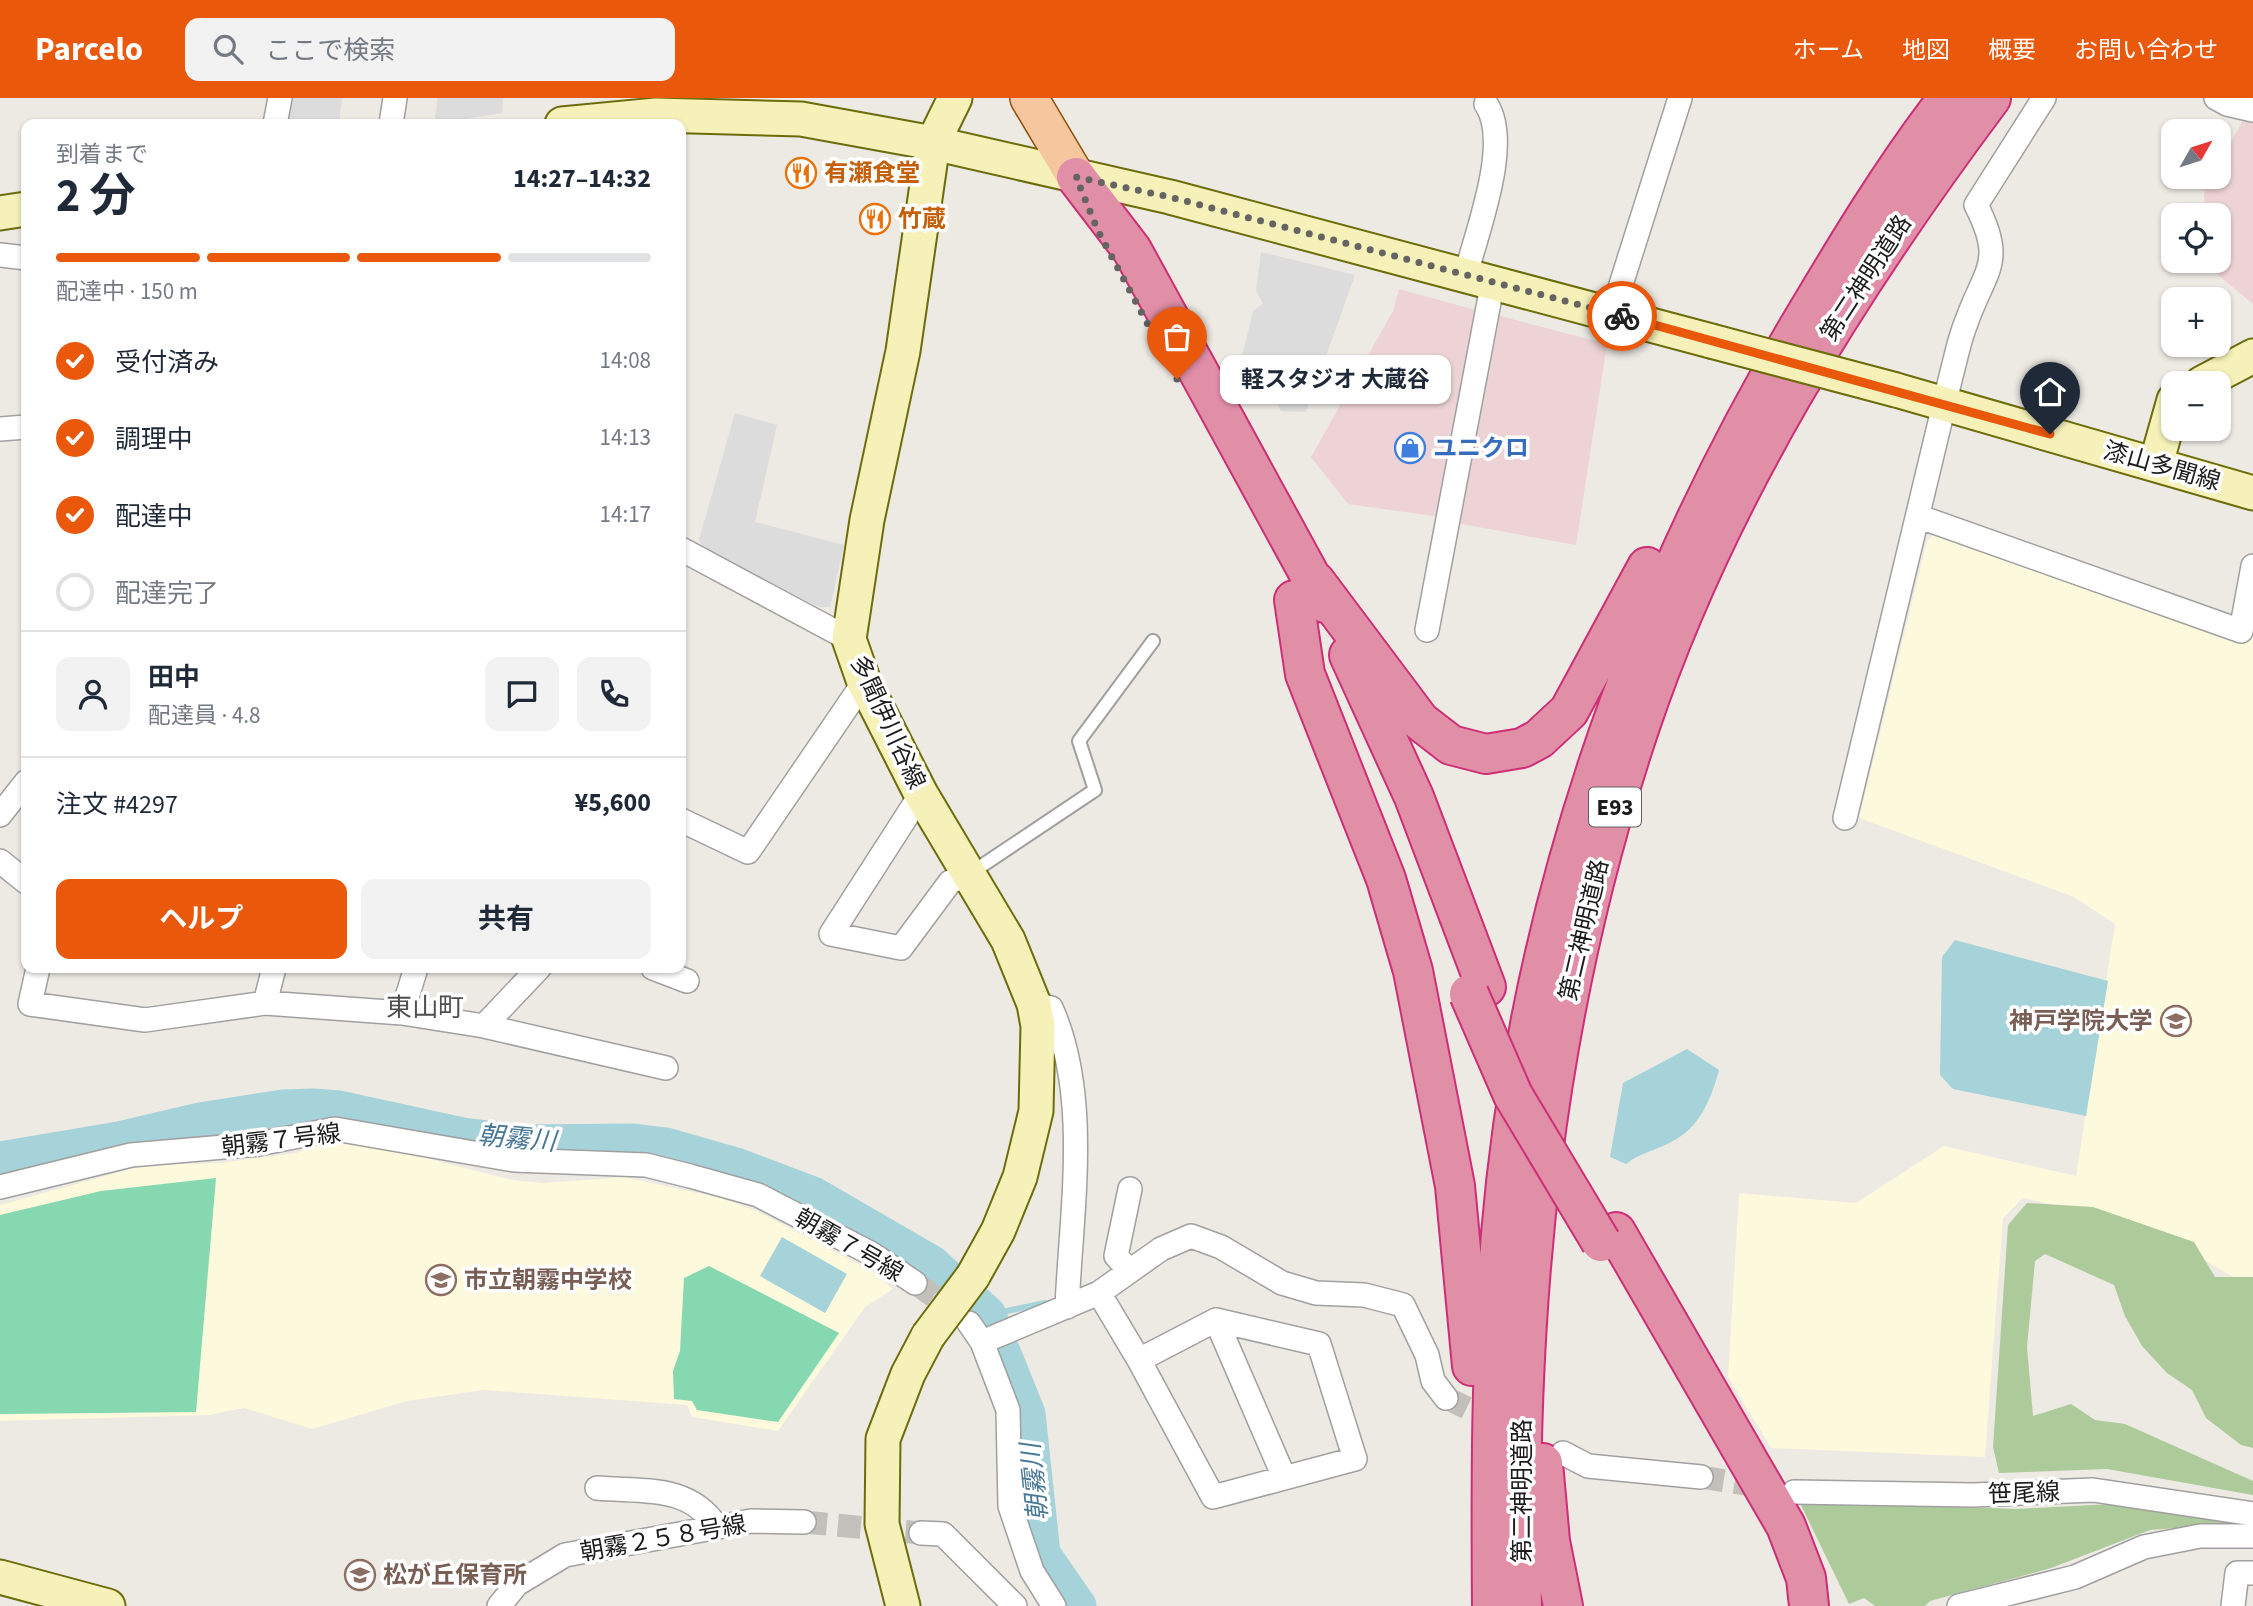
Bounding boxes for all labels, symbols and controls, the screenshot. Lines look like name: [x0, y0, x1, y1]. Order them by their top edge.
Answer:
search box: [185, 18, 675, 81]
text: Parcelo: [35, 26, 143, 73]
icon: search: [209, 30, 247, 68]
text: ここで検索: [265, 32, 395, 69]
text: ホーム: [1793, 33, 1864, 68]
text: 地図: [1902, 33, 1950, 68]
text: 概要: [1988, 33, 2036, 68]
text: お問い合わせ: [2074, 33, 2218, 68]
north arrow: [2161, 119, 2231, 189]
map controls: [2161, 119, 2231, 441]
text: 到着まで: [56, 138, 148, 171]
restaurant icon: 有瀬食堂: [784, 156, 818, 190]
place label: 有瀬食堂: [824, 156, 920, 191]
text: 14:27–14:32: [513, 160, 651, 197]
text: 2 分: [56, 164, 136, 229]
restaurant icon: 竹蔵: [858, 202, 892, 236]
place label: 竹蔵: [898, 202, 946, 237]
button: locate: [2161, 203, 2231, 273]
street label: 第二神明道路: [1813, 208, 1920, 348]
text: 配達中 · 150 m: [56, 275, 198, 308]
courier: [1587, 281, 1657, 351]
button: +: [2161, 287, 2231, 357]
icon: bike: [1603, 297, 1641, 335]
pin: [1147, 307, 1207, 379]
icon: bag: [1158, 318, 1196, 356]
icon: check: [56, 342, 94, 380]
text: 受付済み: [115, 344, 219, 381]
text: 14:08: [600, 344, 651, 377]
callout: 軽スタジオ 大蔵谷: [1219, 354, 1450, 404]
pin: [2020, 362, 2080, 434]
text: 軽スタジオ 大蔵谷: [1241, 363, 1430, 396]
button: −: [2161, 371, 2231, 441]
icon: home: [2031, 373, 2069, 411]
icon: check: [56, 419, 94, 457]
text: 調理中: [115, 421, 193, 458]
text: 14:13: [600, 421, 651, 454]
shop icon: ユニクロ: [1393, 431, 1427, 465]
place label: ユニクロ: [1433, 431, 1529, 466]
street label: 漆山多聞線: [2099, 433, 2224, 500]
icon: check: [56, 496, 94, 534]
text: 配達中: [115, 498, 193, 535]
text: 14:17: [600, 498, 651, 531]
text: 配達完了: [115, 575, 219, 612]
street label: 多聞伊川谷線: [841, 650, 934, 795]
button: person: [56, 657, 130, 731]
button: chat: [485, 657, 559, 731]
button: phone: [577, 657, 651, 731]
text: 田中: [148, 659, 200, 696]
text: 配達員 · 4.8: [148, 699, 261, 732]
text: ¥5,600: [575, 784, 651, 821]
text: 注文 #4297: [56, 786, 178, 823]
road number: E93: [1589, 788, 1641, 827]
street label: 第二神明道路: [1551, 856, 1618, 1004]
button: ヘルプ: [56, 879, 347, 959]
button: 共有: [361, 879, 651, 959]
district label: 東山町: [386, 989, 464, 1026]
place label: 神戸学院大学: [2009, 1004, 2153, 1039]
school or university icon: 神戸学院大学: [2159, 1004, 2193, 1038]
street label: 朝霧７号線: [219, 1116, 343, 1165]
water label: 朝霧川: [476, 1117, 560, 1161]
street label: 朝霧７号線: [788, 1200, 909, 1291]
school or university icon: 市立朝霧中学校: [424, 1263, 458, 1297]
place label: 市立朝霧中学校: [464, 1263, 632, 1298]
street label: 第二神明道路: [1505, 1419, 1540, 1563]
water label: 朝霧川: [1012, 1438, 1057, 1523]
street label: 笹尾線: [1987, 1475, 2061, 1512]
street label: 朝霧２５８号線: [577, 1507, 749, 1570]
school or university icon: 松が丘保育所: [343, 1558, 377, 1592]
place label: 松が丘保育所: [383, 1558, 527, 1593]

